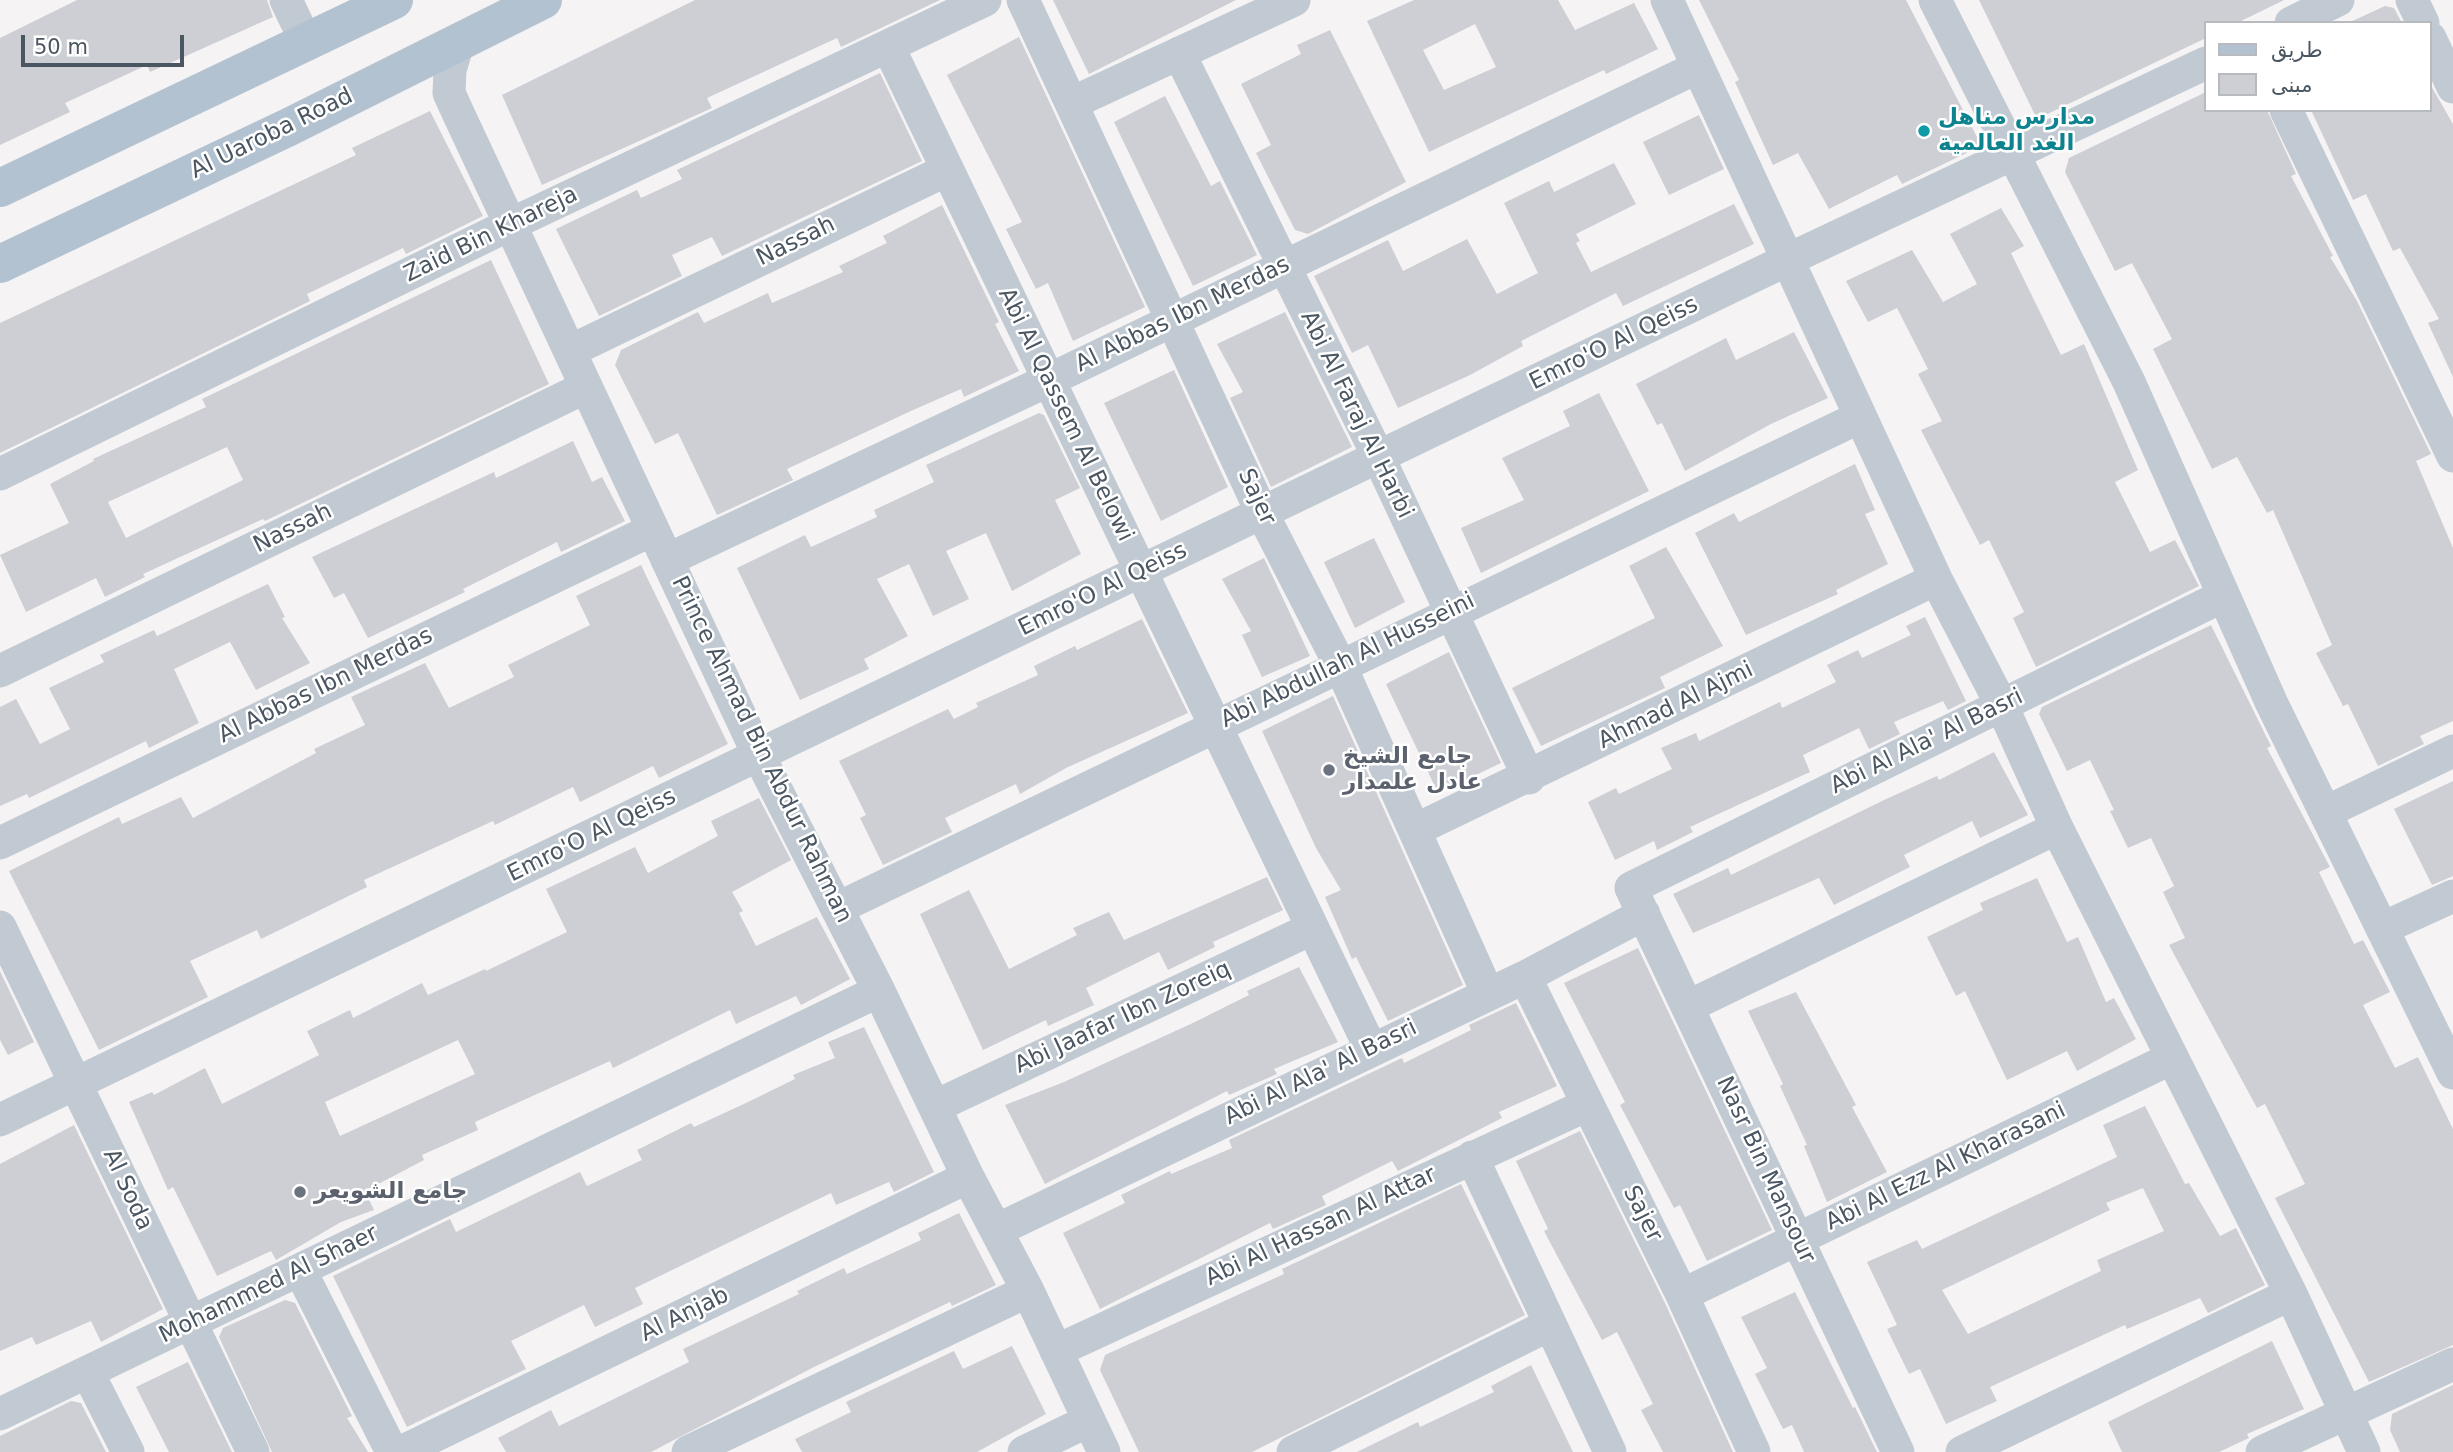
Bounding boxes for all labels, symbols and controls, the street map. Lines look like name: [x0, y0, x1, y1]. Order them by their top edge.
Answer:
scale bar: [24, 21, 187, 65]
legend: [2204, 21, 2432, 112]
text: 50 m: [34, 35, 88, 59]
text: طريق: [2271, 38, 2323, 62]
text: مبنى: [2271, 73, 2312, 97]
street label: Al Uaroba Road: [186, 83, 358, 185]
place label: مدارس مناهل الغد العالمية: [1938, 104, 2095, 158]
marker: مدارس مناهل الغد العالمية: [1916, 123, 1932, 139]
street label: Zaid Bin Khareja: [400, 181, 582, 289]
street label: Nassah: [752, 211, 840, 273]
street label: Al Abbas Ibn Merdas: [1071, 251, 1295, 379]
street label: Abi Al Qassem Al Belowi: [992, 284, 1138, 546]
street label: Emro'O Al Qeiss: [1525, 291, 1703, 397]
street label: Abi Al Faraj Al Harbi: [1294, 307, 1418, 523]
street label: Sajer: [1231, 465, 1281, 529]
street label: Nassah: [249, 498, 337, 560]
street label: Emro'O Al Qeiss: [1014, 537, 1192, 643]
street label: Prince Ahmad Bin Abdur Rahman: [665, 572, 857, 928]
street label: Abi Abdullah Al Husseini: [1217, 587, 1479, 735]
street label: Al Abbas Ibn Merdas: [214, 622, 438, 750]
street label: Ahmad Al Ajmi: [1594, 657, 1758, 755]
street label: Abi Al Ala' Al Basri: [1826, 683, 2028, 801]
place label: جامع الشيخ عادل علمدار: [1343, 743, 1482, 797]
marker: جامع الشيخ عادل علمدار: [1321, 762, 1337, 778]
street label: Emro'O Al Qeiss: [503, 783, 681, 889]
street label: Abi Jaafar Ibn Zoreiq: [1011, 956, 1235, 1080]
street label: Abi Al Ala' Al Basri: [1220, 1014, 1422, 1132]
street label: Nasr Bin Mansour: [1710, 1072, 1820, 1268]
street label: Abi Al Ezz Al Kharasani: [1822, 1097, 2070, 1237]
street label: Al Soda: [96, 1145, 158, 1235]
street label: Abi Al Hassan Al Attar: [1201, 1161, 1441, 1293]
place label: جامع الشويعر: [314, 1178, 467, 1206]
street label: Sajer: [1616, 1182, 1668, 1246]
marker: جامع الشويعر: [292, 1184, 308, 1200]
street label: Mohammed Al Shaer: [155, 1220, 383, 1350]
street label: Al Anjab: [636, 1282, 734, 1348]

